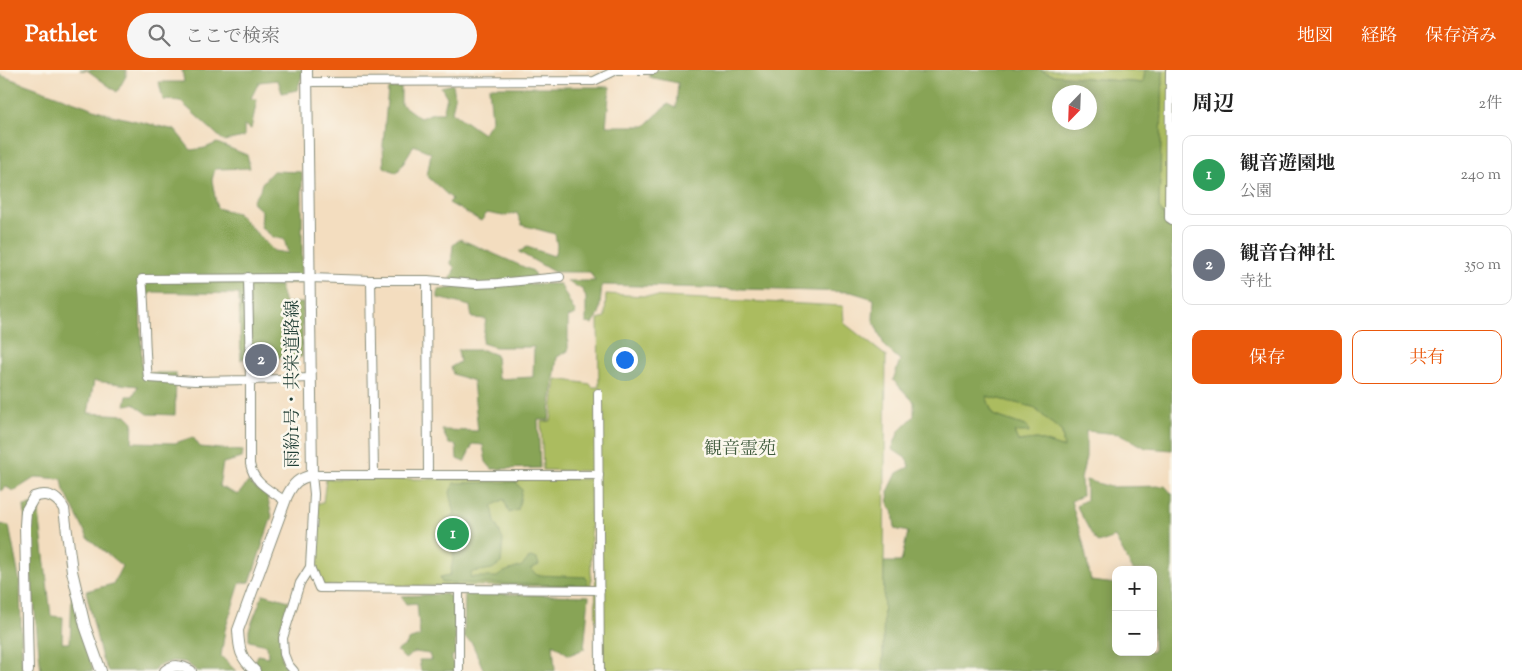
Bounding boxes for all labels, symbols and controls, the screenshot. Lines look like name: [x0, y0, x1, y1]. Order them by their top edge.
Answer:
search box: [127, 13, 477, 58]
text: Pathlet: [25, 18, 97, 52]
icon: search: [145, 21, 173, 49]
text: ここで検索: [185, 24, 280, 51]
text: 地図: [1297, 24, 1333, 50]
text: 経路: [1361, 24, 1397, 50]
text: 保存済み: [1425, 24, 1497, 50]
north arrow: [1052, 85, 1097, 130]
text: 周辺: [1192, 90, 1234, 120]
text: 2件: [1479, 93, 1502, 116]
text: 観音遊園地: [1240, 151, 1335, 178]
text: 1: [1206, 164, 1212, 187]
text: 240 m: [1460, 164, 1501, 187]
text: 公園: [1240, 181, 1272, 204]
text: 観音台神社: [1240, 241, 1335, 268]
text: 2: [1205, 254, 1213, 277]
text: 350 m: [1464, 254, 1501, 277]
text: 寺社: [1240, 271, 1272, 294]
street label: 雨紛1号・共栄道路線: [281, 300, 307, 468]
button: 保存: [1192, 330, 1342, 384]
button: 共有: [1352, 330, 1502, 384]
pin: 2: [245, 341, 277, 379]
your location: [612, 347, 638, 373]
park label: 観音霊苑: [704, 437, 776, 463]
pin: 1: [437, 515, 469, 553]
map controls: [1112, 566, 1157, 656]
button: +: [1112, 566, 1157, 611]
button: −: [1112, 611, 1157, 656]

